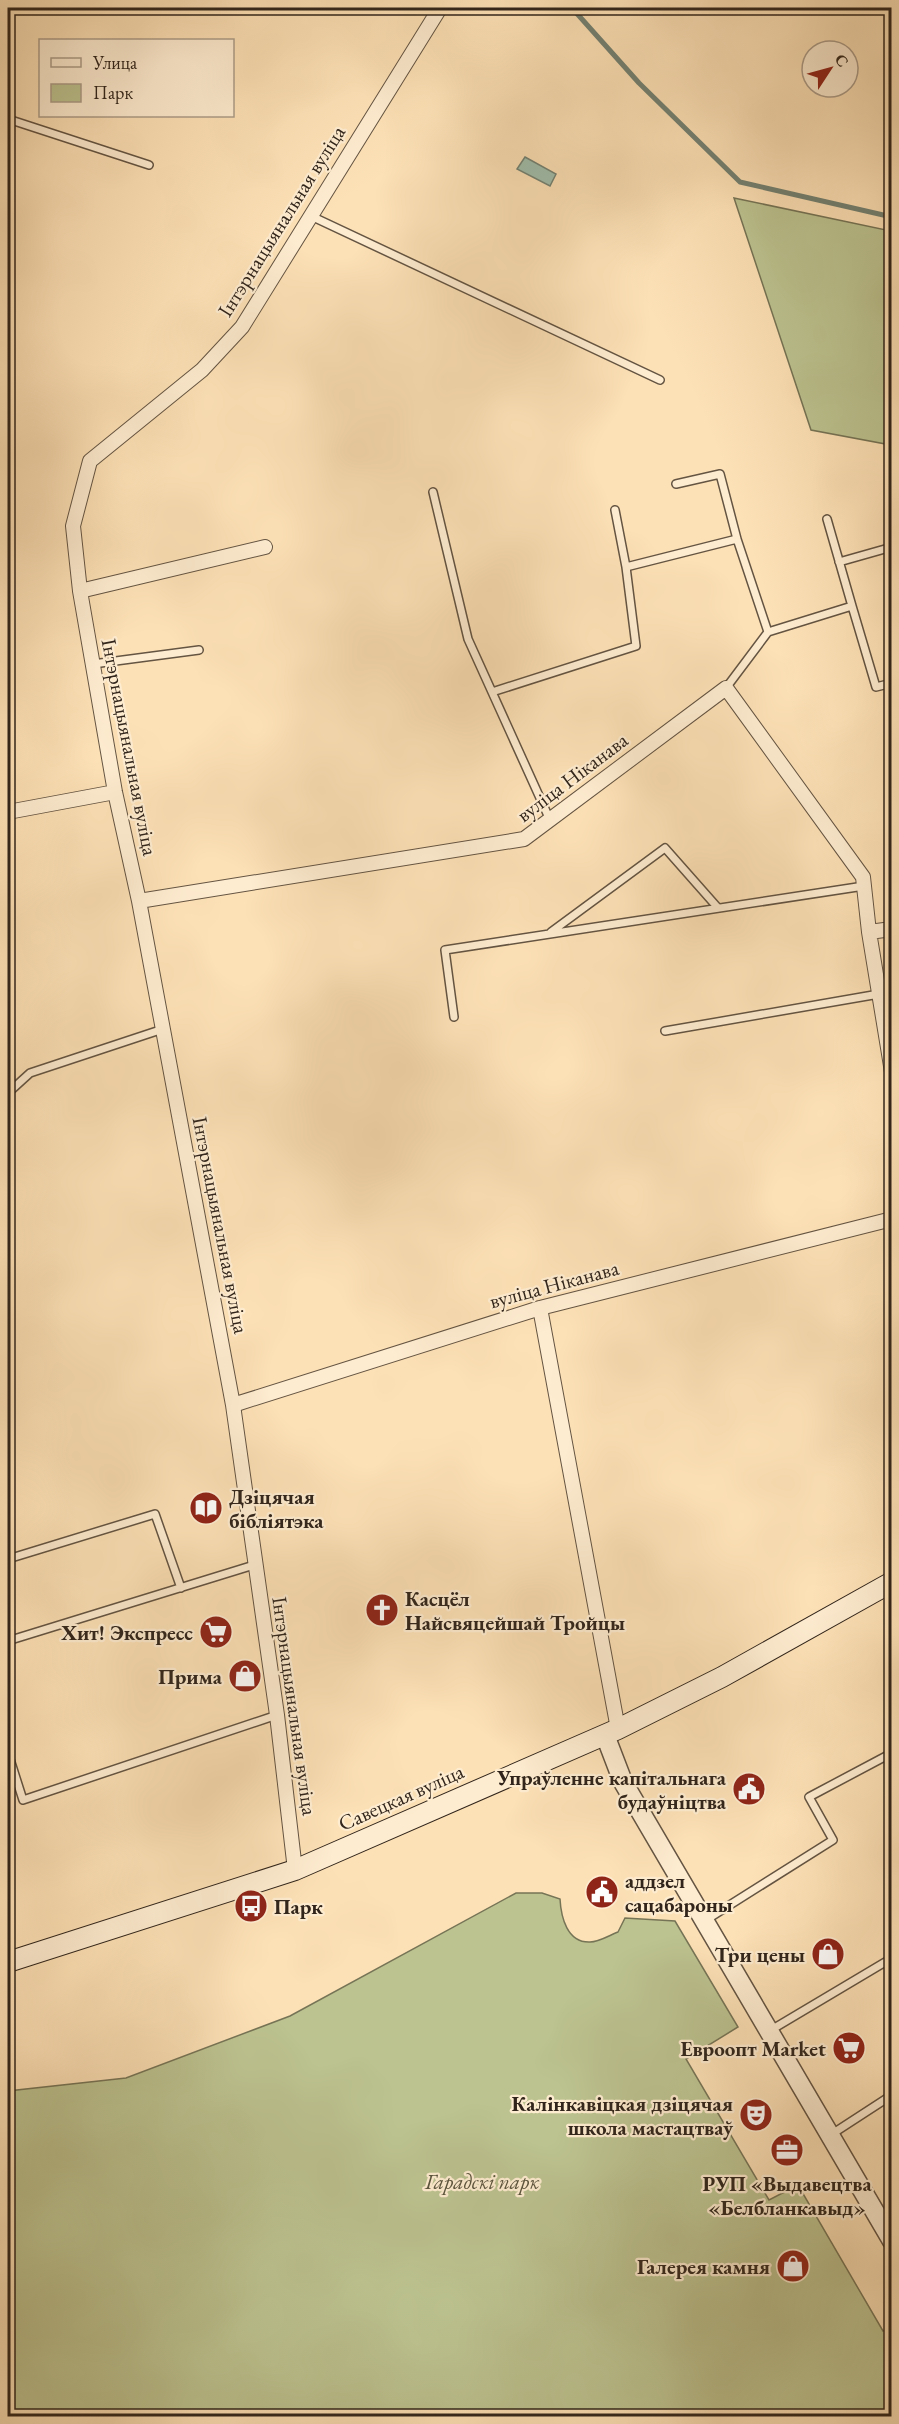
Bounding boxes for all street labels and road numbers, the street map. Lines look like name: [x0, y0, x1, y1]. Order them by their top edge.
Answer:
street label: Інтэрнацыянальная вуліца: [211, 120, 351, 322]
street label: Інтэрнацыянальная вуліца: [96, 636, 164, 858]
street label: вуліца Ніканава: [511, 726, 634, 828]
street label: Інтэрнацыянальная вуліца: [187, 1114, 255, 1336]
street label: вуліца Ніканава: [486, 1254, 622, 1314]
street label: Інтэрнацыянальная вуліца: [266, 1595, 324, 1818]
street label: Савецкая вуліца: [334, 1757, 469, 1837]

